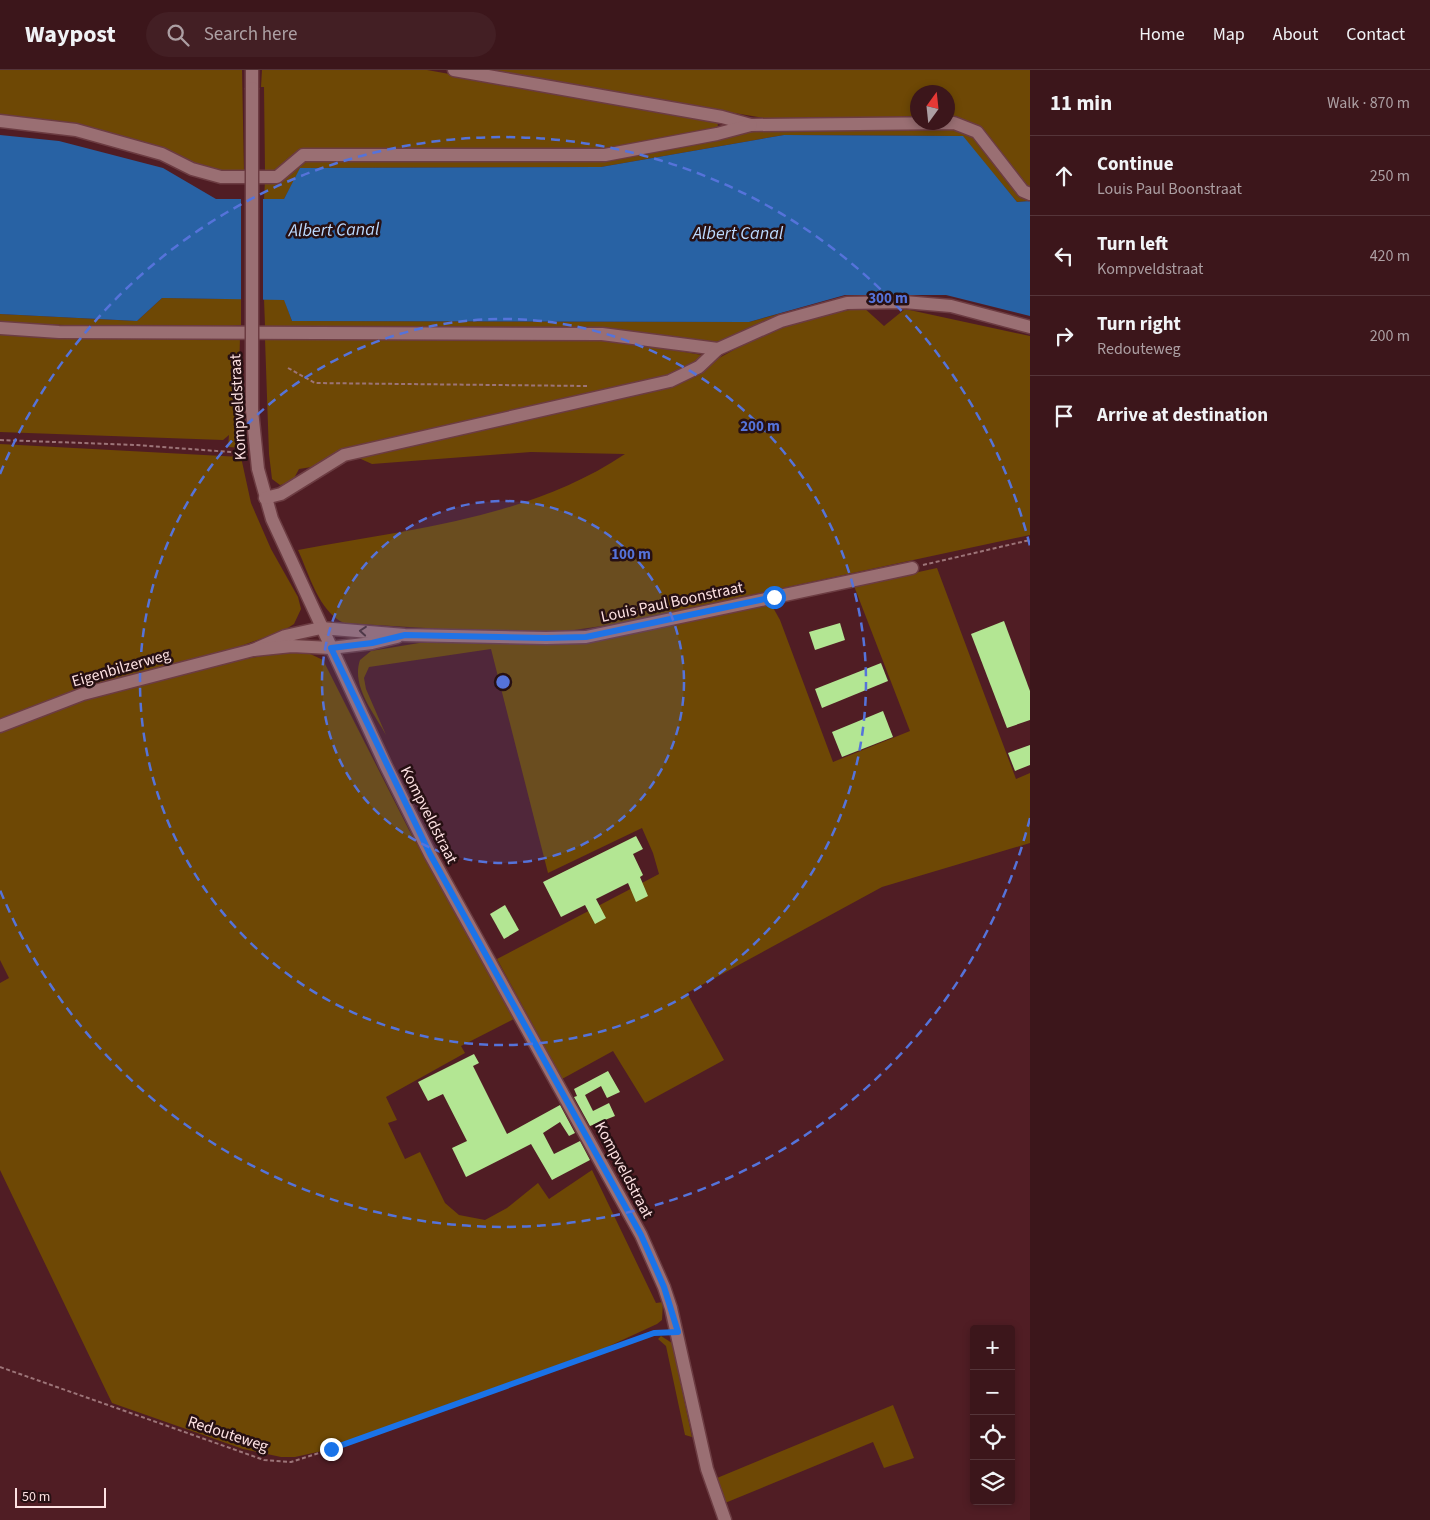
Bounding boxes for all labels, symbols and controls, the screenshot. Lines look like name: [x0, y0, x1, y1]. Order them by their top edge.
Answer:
search box: [146, 12, 496, 57]
text: Waypost: [25, 17, 116, 52]
icon: search: [164, 21, 192, 49]
text: Search here: [204, 21, 297, 48]
text: Home: [1139, 22, 1185, 47]
text: Map: [1213, 22, 1245, 47]
text: About: [1273, 22, 1318, 47]
text: Contact: [1346, 22, 1405, 47]
north arrow: [910, 85, 955, 130]
text: 11 min: [1050, 88, 1112, 118]
text: Walk · 870 m: [1327, 92, 1410, 114]
text: Continue: [1097, 151, 1174, 178]
icon: ahead: [1050, 162, 1078, 190]
text: 250 m: [1370, 165, 1410, 187]
text: Louis Paul Boonstraat: [1097, 178, 1242, 200]
water label: Albert Canal: [287, 217, 380, 243]
water label: Albert Canal: [692, 221, 784, 246]
text: Turn left: [1097, 231, 1168, 258]
icon: left: [1050, 242, 1078, 270]
text: 420 m: [1370, 245, 1410, 267]
text: Kompveldstraat: [1097, 258, 1204, 280]
text: 300 m: [868, 288, 908, 309]
text: Turn right: [1097, 311, 1181, 338]
icon: right: [1050, 322, 1078, 350]
text: 200 m: [1370, 325, 1410, 347]
text: Redouteweg: [1097, 338, 1181, 360]
street label: Kompveldstraat: [224, 353, 252, 461]
icon: arrive: [1050, 402, 1078, 430]
text: Arrive at destination: [1097, 402, 1268, 429]
text: 200 m: [740, 416, 780, 437]
text: 100 m: [611, 544, 651, 565]
street label: Louis Paul Boonstraat: [599, 576, 746, 628]
route start: [763, 586, 786, 609]
one-way arrow: [359, 626, 367, 637]
street label: Eigenbilzerweg: [69, 643, 173, 693]
centre of rings: [494, 673, 512, 691]
street label: Kompveldstraat: [395, 763, 463, 868]
street label: Kompveldstraat: [589, 1118, 659, 1223]
map controls: [970, 1325, 1015, 1505]
button: +: [970, 1325, 1015, 1370]
button: −: [970, 1370, 1015, 1415]
street label: Redouteweg: [185, 1411, 271, 1457]
button: locate: [970, 1415, 1015, 1460]
route end: [320, 1438, 343, 1461]
button: layers: [970, 1460, 1015, 1505]
scale bar: [15, 1485, 106, 1508]
text: 50 m: [22, 1487, 50, 1507]

